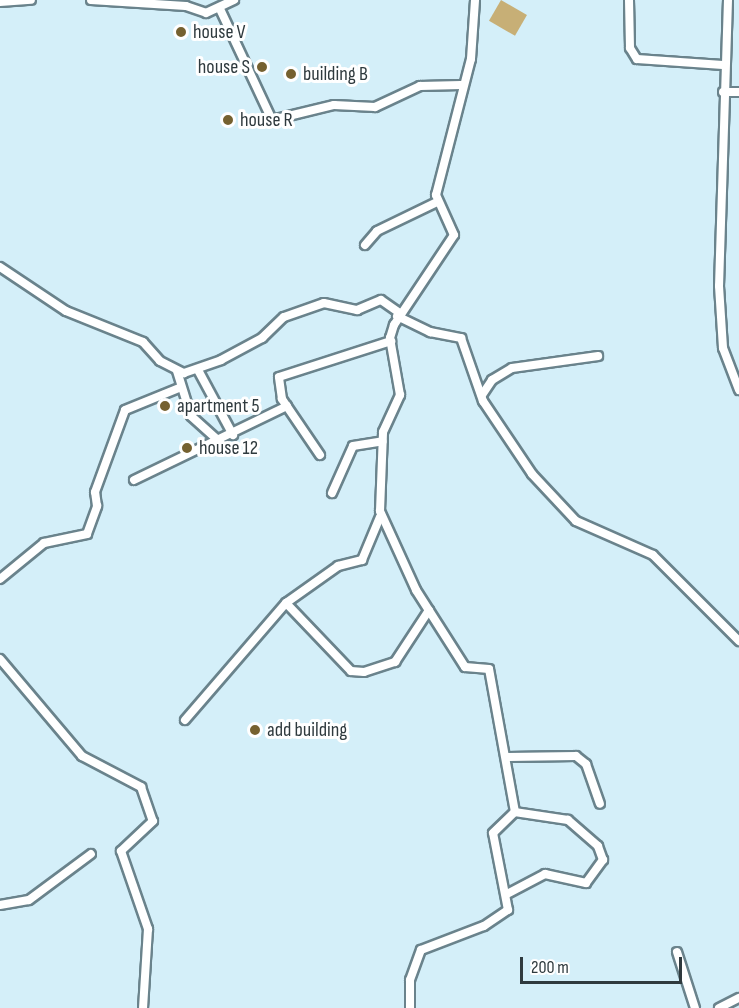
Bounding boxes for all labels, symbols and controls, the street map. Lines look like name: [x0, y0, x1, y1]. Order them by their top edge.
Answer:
place label: house V: [193, 20, 246, 44]
marker: house V: [174, 25, 188, 39]
place label: house S: [198, 55, 250, 79]
marker: house S: [255, 60, 269, 74]
place label: building B: [303, 62, 368, 86]
marker: building B: [284, 67, 298, 81]
place label: house R: [240, 108, 293, 132]
marker: house R: [221, 113, 235, 127]
place label: apartment 5: [177, 394, 260, 418]
marker: apartment 5: [158, 399, 172, 413]
place label: house 12: [199, 436, 258, 460]
marker: house 12: [180, 441, 194, 455]
place label: add building: [267, 718, 347, 742]
marker: add building: [248, 723, 262, 737]
scale bar: [523, 945, 685, 983]
text: 200 m: [531, 957, 569, 978]

